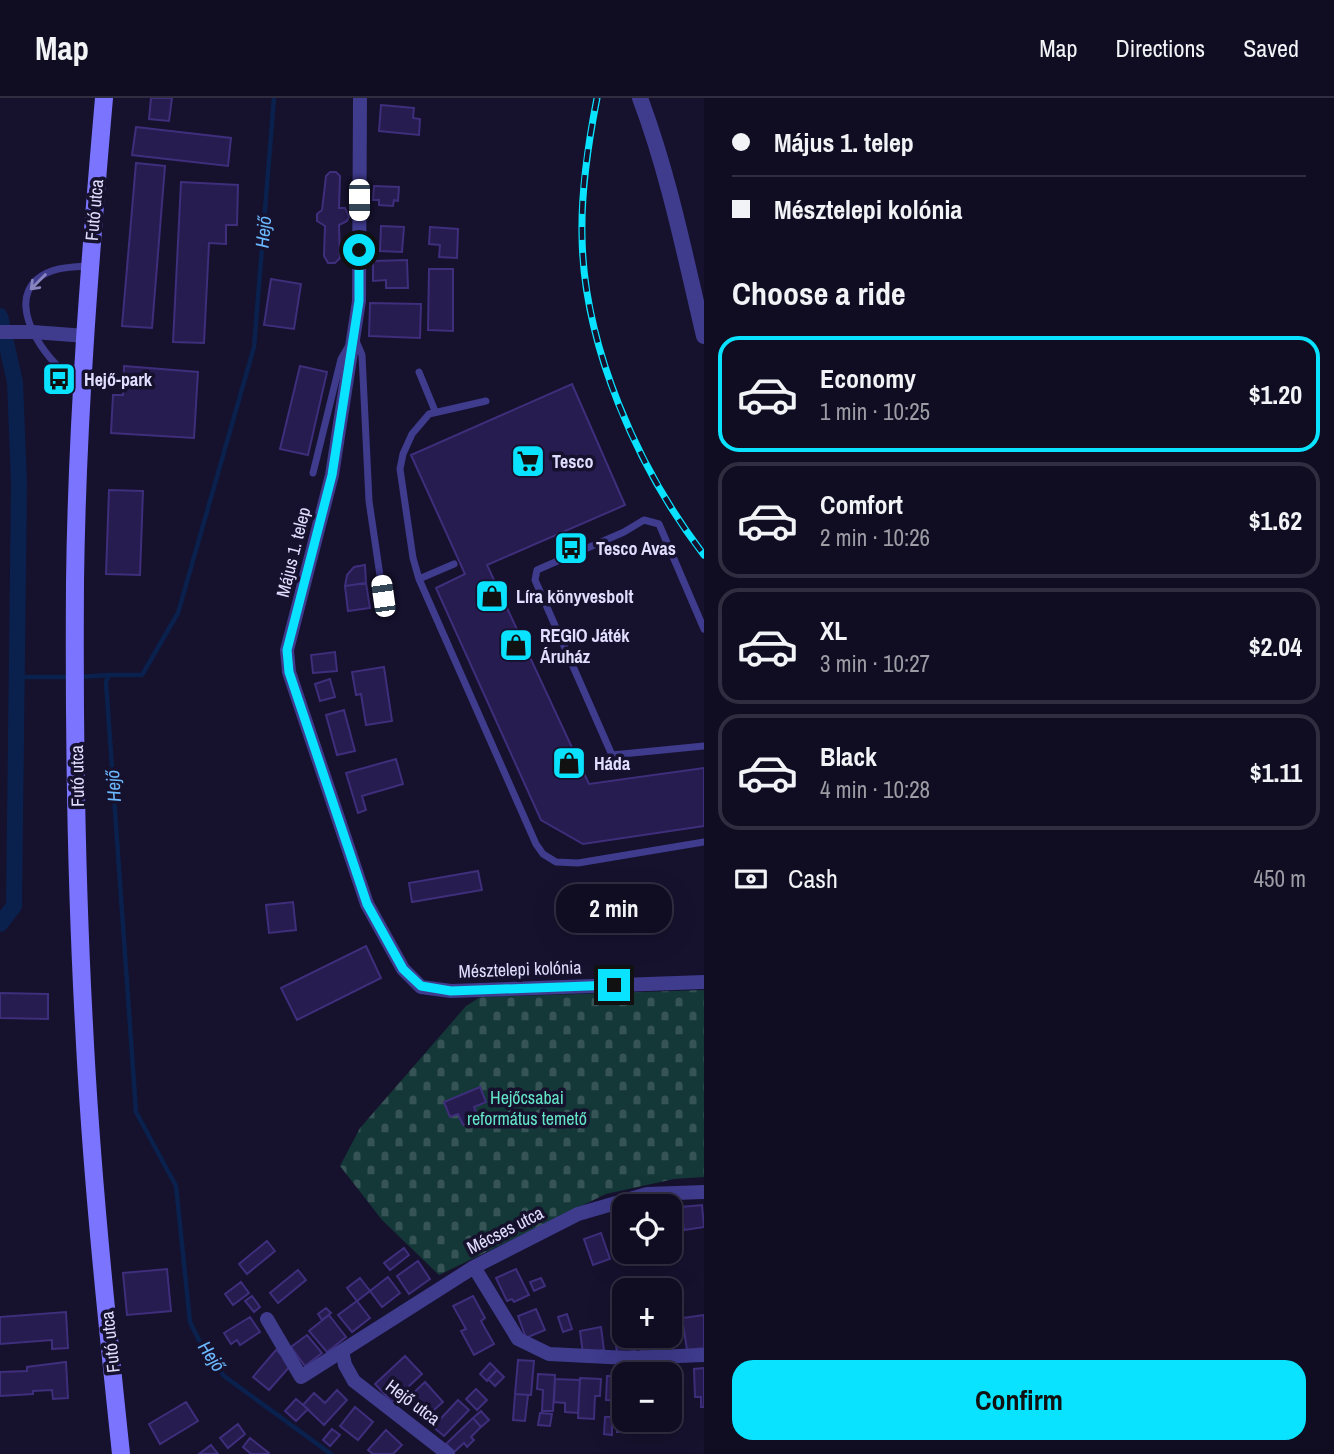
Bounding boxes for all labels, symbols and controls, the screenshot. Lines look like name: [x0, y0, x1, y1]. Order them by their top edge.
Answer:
text: Map: [35, 26, 89, 70]
text: Map: [1039, 32, 1077, 64]
text: Directions: [1115, 32, 1205, 64]
text: Saved: [1243, 32, 1299, 64]
text: Május 1. telep: [774, 125, 914, 160]
street label: Futó utca: [79, 178, 109, 242]
car: [349, 179, 370, 221]
text: Mésztelepi kolónia: [774, 192, 962, 227]
water label: Hejő: [249, 214, 277, 249]
route start: [343, 234, 375, 266]
text: Choose a ride: [732, 272, 906, 315]
one-way arrow: [30, 273, 48, 290]
bus stop icon: Hejő-park: [40, 360, 78, 398]
text: Economy: [820, 361, 916, 396]
icon: car: [736, 363, 799, 426]
place label: Hejő-park: [84, 367, 153, 392]
text: $1.20: [1249, 377, 1302, 412]
text: 1 min · 10:25: [820, 396, 930, 427]
supermarket icon: Tesco: [509, 442, 547, 480]
place label: Tesco: [552, 449, 594, 474]
text: Comfort: [820, 487, 903, 522]
icon: car: [736, 489, 799, 552]
text: $1.62: [1249, 503, 1302, 538]
street label: Május 1. telep: [270, 504, 316, 600]
text: 2 min · 10:26: [820, 522, 930, 553]
bus stop icon: Tesco Avas: [552, 529, 590, 567]
place label: Tesco Avas: [596, 536, 676, 561]
car: [370, 574, 397, 618]
shop icon: Líra könyvesbolt: [473, 577, 511, 615]
place label: Líra könyvesbolt: [516, 584, 633, 609]
text: XL: [820, 613, 847, 648]
icon: car: [736, 615, 799, 678]
place label: REGIO Játék Áruház: [540, 623, 630, 669]
shop icon: REGIO Játék Áruház: [497, 626, 535, 664]
text: $2.04: [1249, 629, 1302, 664]
text: 3 min · 10:27: [820, 648, 930, 679]
text: Black: [820, 739, 877, 774]
icon: car: [736, 741, 799, 804]
shop icon: Háda: [550, 744, 588, 782]
street label: Futó utca: [64, 745, 90, 807]
place label: Háda: [594, 751, 631, 776]
text: $1.11: [1250, 755, 1302, 790]
water label: Hejő: [99, 768, 127, 803]
text: 4 min · 10:28: [820, 774, 930, 805]
icon: cash: [732, 860, 770, 898]
text: Cash: [788, 861, 838, 896]
text: 450 m: [1254, 863, 1306, 894]
callout: 2 min: [556, 884, 672, 932]
text: 2 min: [589, 893, 639, 924]
street label: Mésztelepi kolónia: [458, 954, 582, 984]
route end: [598, 969, 630, 1001]
park label: Hejőcsabai református temető: [467, 1085, 587, 1131]
map controls: [612, 1194, 682, 1432]
button: locate: [612, 1194, 682, 1264]
street label: Mécses utca: [462, 1200, 548, 1260]
button: +: [612, 1278, 682, 1348]
street label: Futó utca: [94, 1310, 126, 1374]
water label: Hejő: [192, 1335, 232, 1378]
button: Confirm: [732, 1360, 1306, 1440]
button: −: [612, 1362, 682, 1432]
street label: Hejő utca: [381, 1373, 445, 1431]

